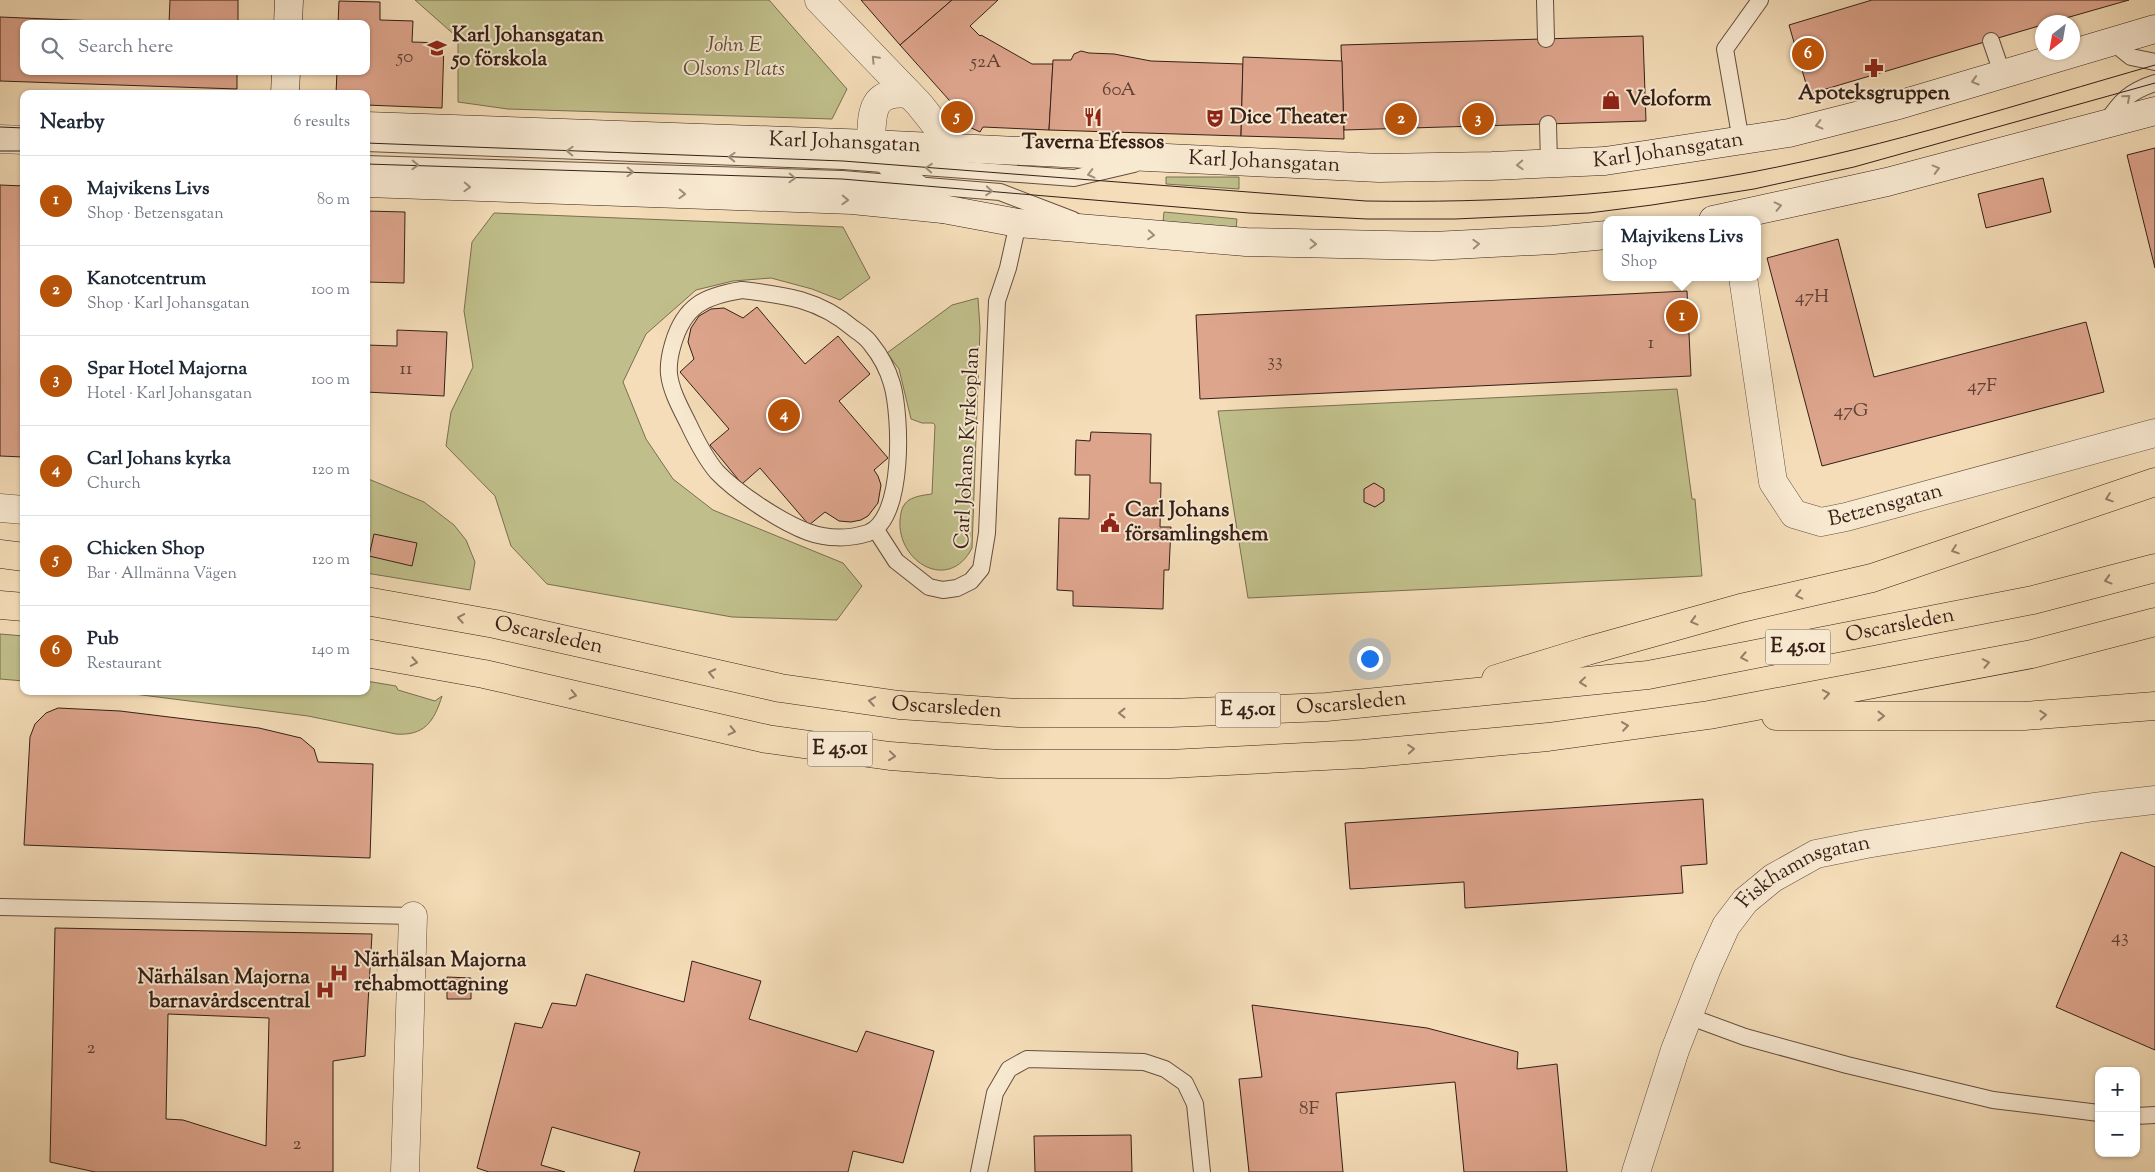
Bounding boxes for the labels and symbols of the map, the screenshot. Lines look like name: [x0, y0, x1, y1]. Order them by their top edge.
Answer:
north arrow: [2035, 15, 2080, 60]
place label: Karl Johansgatan 50 förskola: [450, 21, 604, 75]
park label: John E Olsons Plats: [683, 31, 785, 85]
pin: 6: [1792, 35, 1824, 73]
school or university icon: Karl Johansgatan 50 förskola: [426, 37, 448, 59]
house number: 50: [396, 44, 413, 71]
house number: 52A: [970, 49, 1002, 76]
one-way arrow: [872, 56, 881, 65]
pharmacy icon: Apoteksgruppen: [1863, 57, 1885, 79]
one-way arrow: [1972, 76, 1980, 86]
house number: 60A: [1102, 77, 1137, 104]
place label: Apoteksgruppen: [1798, 79, 1951, 109]
place label: Veloform: [1626, 85, 1712, 115]
shop icon: Veloform: [1600, 89, 1622, 111]
one-way arrow: [2121, 94, 2130, 103]
pin: 5: [941, 98, 973, 136]
pin: 2: [1385, 100, 1417, 138]
pin: 3: [1462, 100, 1494, 138]
place label: Dice Theater: [1230, 103, 1347, 133]
restaurant icon: Taverna Efessos: [1082, 106, 1104, 128]
theatre icon: Dice Theater: [1204, 107, 1226, 129]
one-way arrow: [1815, 119, 1824, 130]
street label: Karl Johansgatan: [768, 125, 921, 161]
street label: Karl Johansgatan: [1592, 125, 1746, 177]
place label: Taverna Efessos: [1022, 128, 1164, 158]
street label: Karl Johansgatan: [1188, 144, 1341, 181]
one-way arrow: [566, 146, 574, 156]
one-way arrow: [728, 152, 736, 162]
one-way arrow: [1515, 159, 1523, 170]
one-way arrow: [412, 160, 419, 170]
one-way arrow: [925, 162, 933, 173]
one-way arrow: [1932, 164, 1940, 175]
one-way arrow: [626, 167, 634, 178]
one-way arrow: [1087, 168, 1096, 179]
one-way arrow: [789, 172, 797, 183]
one-way arrow: [464, 181, 472, 192]
one-way arrow: [986, 185, 994, 196]
one-way arrow: [679, 189, 687, 199]
one-way arrow: [841, 195, 849, 205]
one-way arrow: [1773, 201, 1782, 212]
one-way arrow: [1147, 229, 1155, 240]
one-way arrow: [1310, 239, 1318, 250]
one-way arrow: [1472, 239, 1480, 249]
house number: 47H: [1795, 284, 1829, 311]
pin: 1: [1666, 297, 1698, 335]
house number: 1: [1648, 330, 1655, 357]
street label: Carl Johans Kyrkoplan: [948, 346, 988, 550]
house number: 33: [1267, 348, 1283, 375]
house number: 11: [400, 356, 413, 383]
house number: 47F: [1967, 373, 1997, 400]
pin: 4: [768, 396, 800, 434]
house number: 47G: [1834, 398, 1868, 425]
street label: Betzensgatan: [1826, 476, 1946, 535]
one-way arrow: [2105, 492, 2114, 502]
place label: Carl Johans församlingshem: [1125, 496, 1269, 550]
public building icon: Carl Johans församlingshem: [1099, 512, 1121, 534]
one-way arrow: [1951, 544, 1960, 554]
one-way arrow: [2103, 574, 2112, 585]
one-way arrow: [1794, 589, 1803, 600]
street label: Oscarsleden: [1843, 601, 1957, 651]
street label: Oscarsleden: [491, 609, 606, 663]
one-way arrow: [457, 613, 465, 623]
one-way arrow: [1689, 615, 1698, 626]
road number: E 45.01: [1766, 630, 1830, 664]
your location: [1357, 646, 1383, 672]
one-way arrow: [1739, 651, 1748, 662]
one-way arrow: [410, 656, 419, 666]
one-way arrow: [1981, 658, 1990, 669]
one-way arrow: [708, 668, 717, 679]
one-way arrow: [1579, 676, 1587, 687]
street label: Oscarsleden: [1295, 684, 1408, 723]
one-way arrow: [569, 689, 578, 700]
one-way arrow: [1822, 689, 1830, 699]
street label: Oscarsleden: [890, 690, 1003, 727]
road number: E 45.01: [1216, 692, 1280, 728]
one-way arrow: [868, 697, 877, 707]
one-way arrow: [1118, 708, 1126, 718]
one-way arrow: [2039, 709, 2047, 720]
one-way arrow: [1877, 711, 1885, 721]
one-way arrow: [1621, 722, 1629, 732]
one-way arrow: [727, 725, 736, 736]
road number: E 45.01: [808, 732, 872, 766]
one-way arrow: [1408, 744, 1416, 755]
one-way arrow: [889, 750, 897, 761]
street label: Fiskhamnsgatan: [1730, 829, 1873, 915]
house number: 43: [2111, 924, 2129, 951]
place label: Närhälsan Majorna rehabmottagning: [354, 946, 527, 1000]
hospital icon: Närhälsan Majorna rehabmottagning: [328, 962, 350, 984]
place label: Närhälsan Majorna barnavårdscentral: [137, 963, 310, 1017]
hospital icon: Närhälsan Majorna barnavårdscentral: [314, 979, 336, 1001]
house number: 2: [87, 1035, 96, 1062]
house number: 8F: [1299, 1096, 1319, 1123]
house number: 2: [293, 1131, 302, 1158]

